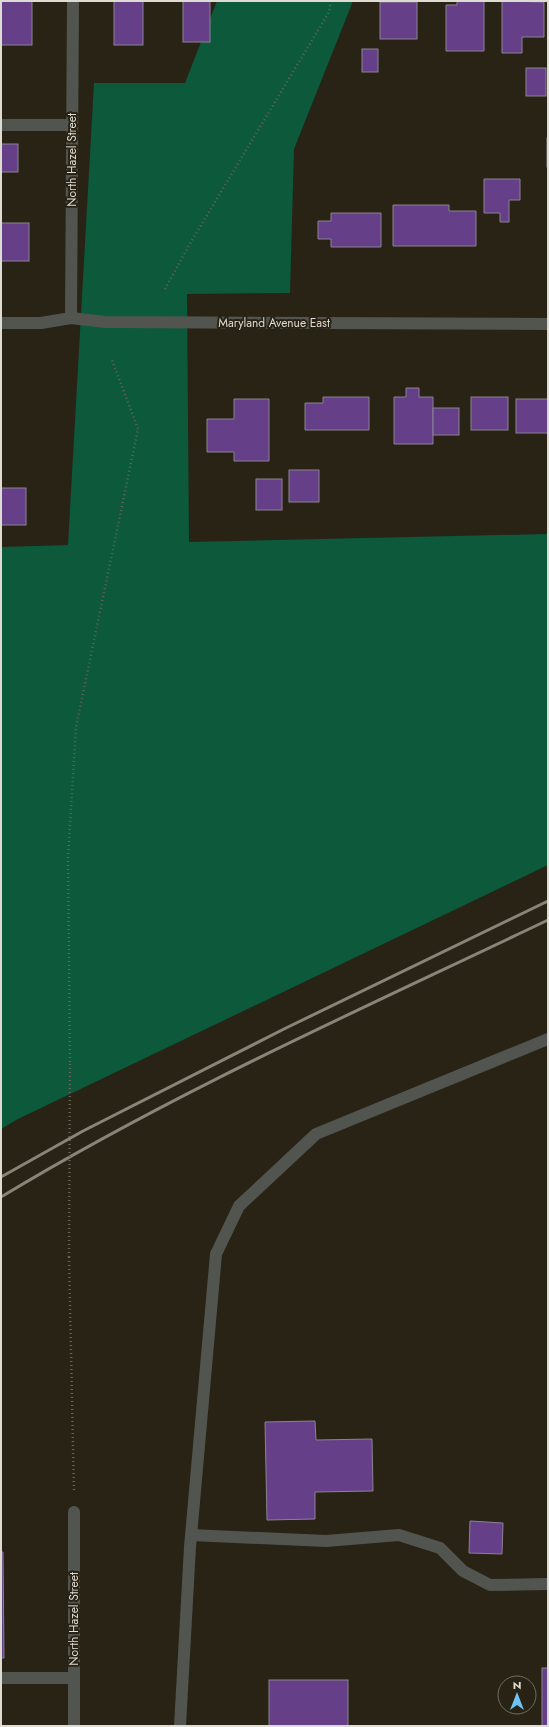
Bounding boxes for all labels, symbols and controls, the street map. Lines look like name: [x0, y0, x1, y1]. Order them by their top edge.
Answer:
street label: North Hazel Street: [63, 113, 81, 207]
street label: Maryland Avenue East: [218, 314, 330, 332]
street label: North Hazel Street: [65, 1572, 83, 1666]
north arrow: [497, 1675, 537, 1715]
text: N: [513, 1677, 521, 1693]

